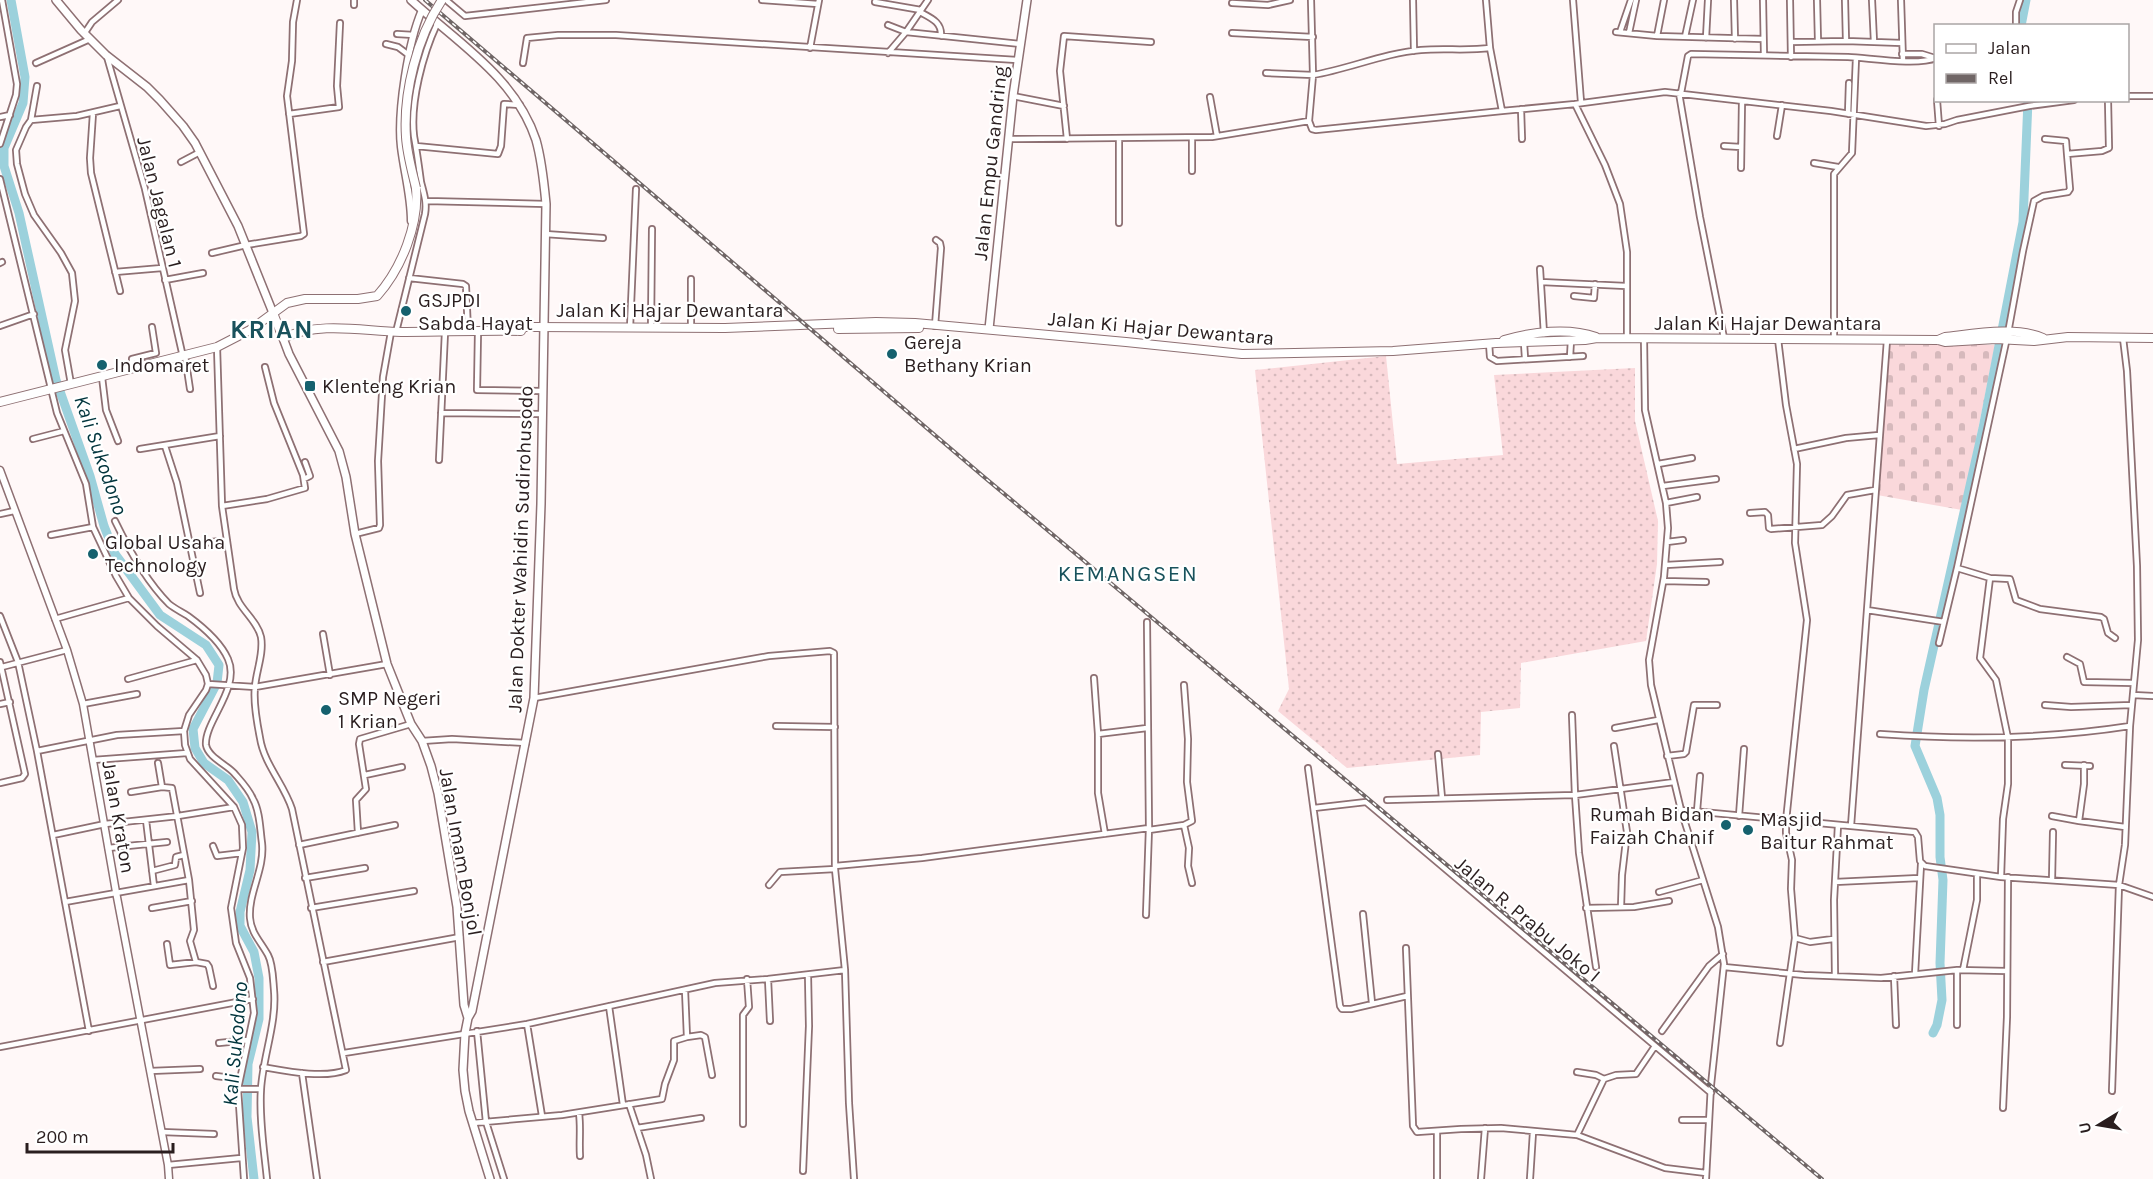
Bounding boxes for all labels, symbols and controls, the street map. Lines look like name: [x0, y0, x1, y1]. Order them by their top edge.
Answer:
legend: [1934, 24, 2129, 102]
text: Jalan: [1988, 37, 2031, 59]
street label: Jalan Empu Gandring: [969, 65, 1012, 261]
text: Rel: [1988, 67, 2013, 89]
street label: Jalan Jagalan 1: [132, 134, 187, 270]
place label: GSJPDI Sabda Hayat: [418, 289, 533, 335]
street label: Jalan Ki Hajar Dewantara: [557, 299, 783, 322]
marker: GSJPDI Sabda Hayat: [399, 304, 413, 318]
street label: Jalan Ki Hajar Dewantara: [1047, 307, 1275, 350]
street label: Jalan Ki Hajar Dewantara: [1655, 312, 1881, 335]
district label: KRIAN: [230, 314, 314, 345]
place label: Gereja Bethany Krian: [904, 331, 1032, 377]
marker: Gereja Bethany Krian: [885, 347, 899, 361]
place label: Indomaret: [114, 354, 210, 377]
marker: Indomaret: [95, 358, 109, 372]
place label: Klenteng Krian: [322, 375, 456, 398]
marker: Klenteng Krian: [303, 379, 317, 393]
street label: Jalan Dokter Wahidin Sudirohusodo: [503, 385, 538, 713]
water label: Kali Sukodono: [69, 392, 133, 518]
place label: Global Usaha Technology: [105, 531, 225, 577]
marker: Global Usaha Technology: [86, 547, 100, 561]
district label: KEMANGSEN: [1058, 561, 1198, 587]
place label: SMP Negeri 1 Krian: [338, 687, 442, 733]
marker: SMP Negeri 1 Krian: [319, 703, 333, 717]
street label: Jalan Kraton: [97, 759, 140, 875]
street label: Jalan Imam Bonjol: [434, 767, 487, 938]
place label: Rumah Bidan Faizah Chanif: [1589, 803, 1714, 849]
place label: Masjid Baitur Rahmat: [1760, 808, 1894, 854]
marker: Rumah Bidan Faizah Chanif: [1719, 818, 1733, 832]
marker: Masjid Baitur Rahmat: [1741, 823, 1755, 837]
street label: Jalan R. Prabu Joko I: [1450, 852, 1605, 987]
water label: Kali Sukodono: [218, 980, 252, 1107]
north arrow: [2069, 1095, 2129, 1155]
scale bar: [27, 1116, 172, 1154]
text: U: [2074, 1121, 2095, 1135]
text: 200 m: [36, 1126, 89, 1148]

